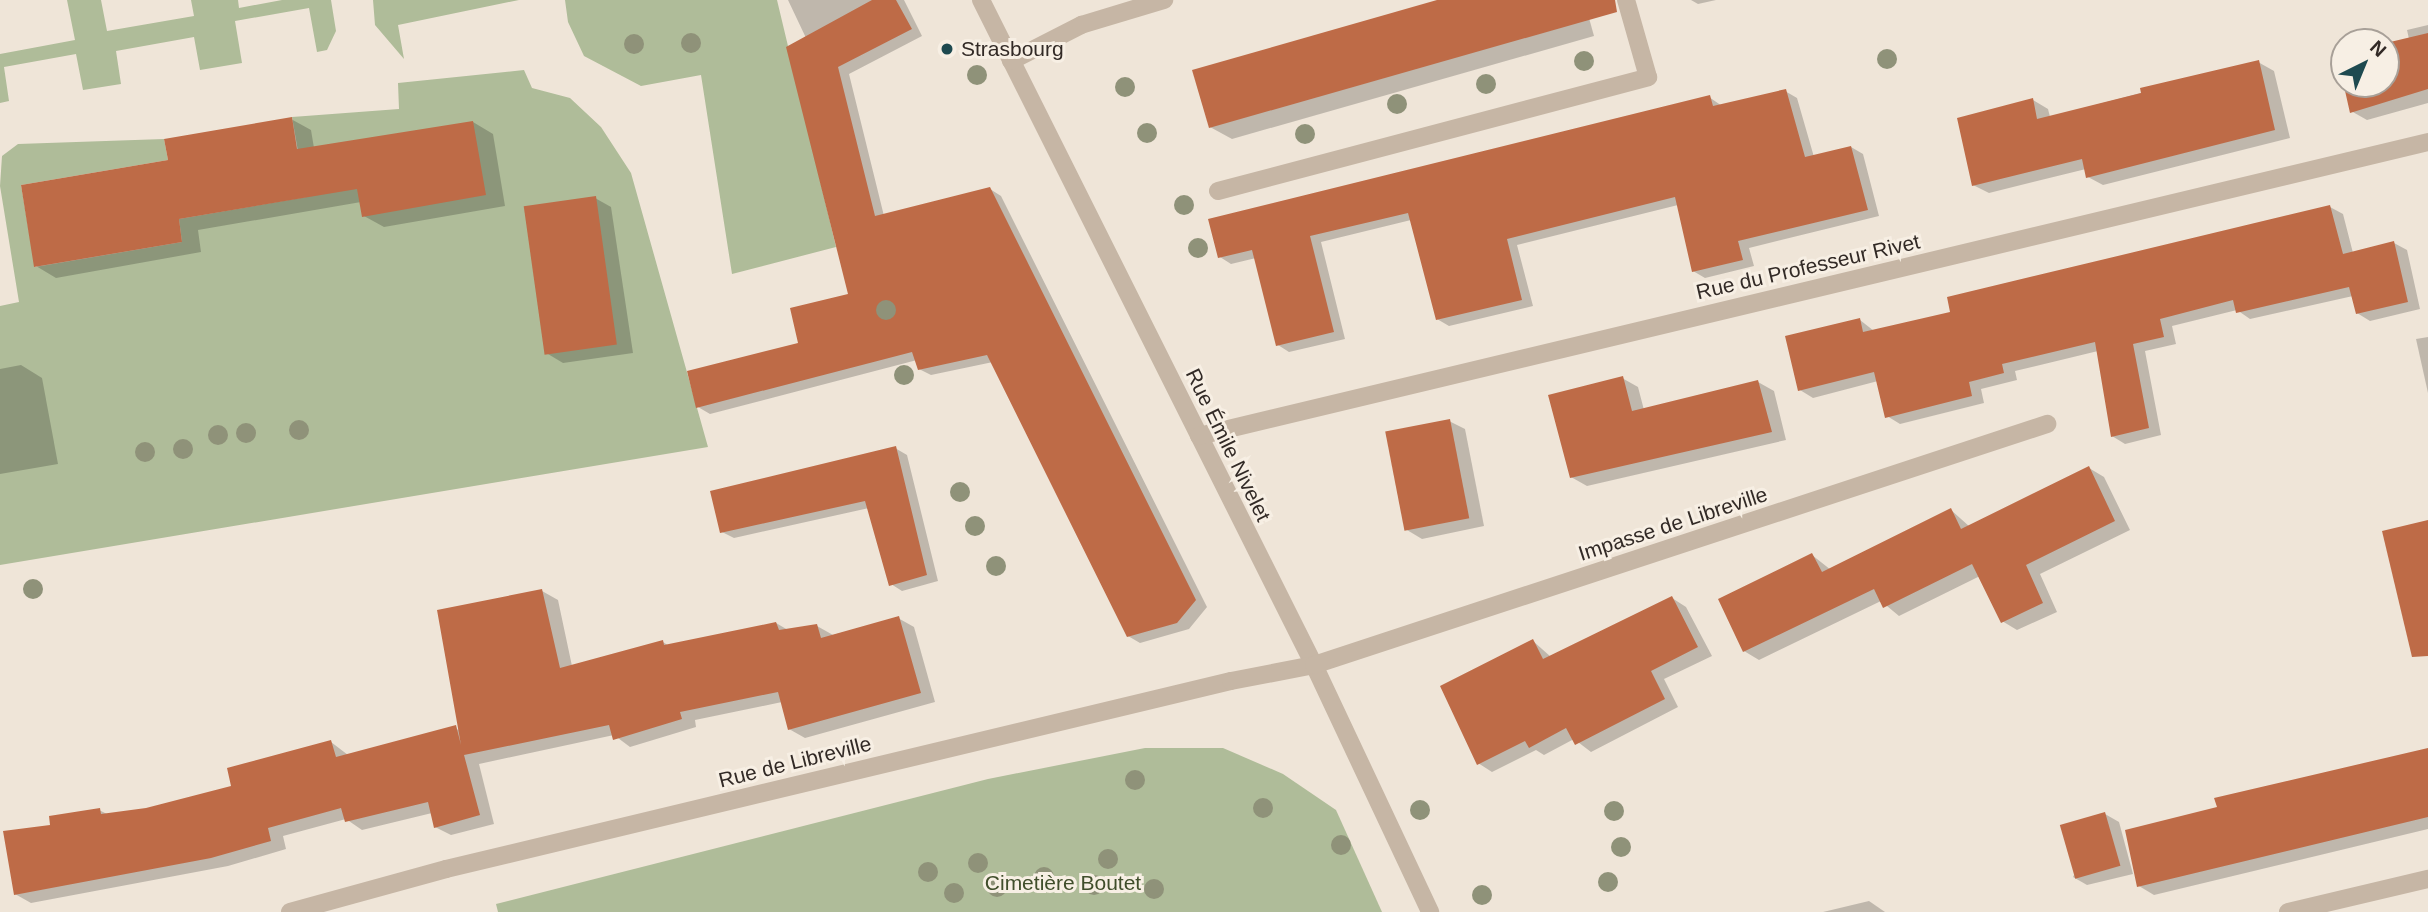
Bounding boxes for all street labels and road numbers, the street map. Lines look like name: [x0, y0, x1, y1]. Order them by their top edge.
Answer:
street label: Rue du Professeur Rivet: [1694, 229, 1922, 305]
street label: Rue Émile Nivelet: [1180, 364, 1276, 526]
street label: Impasse de Libreville: [1575, 482, 1771, 566]
street label: Rue de Libreville: [716, 731, 874, 793]

